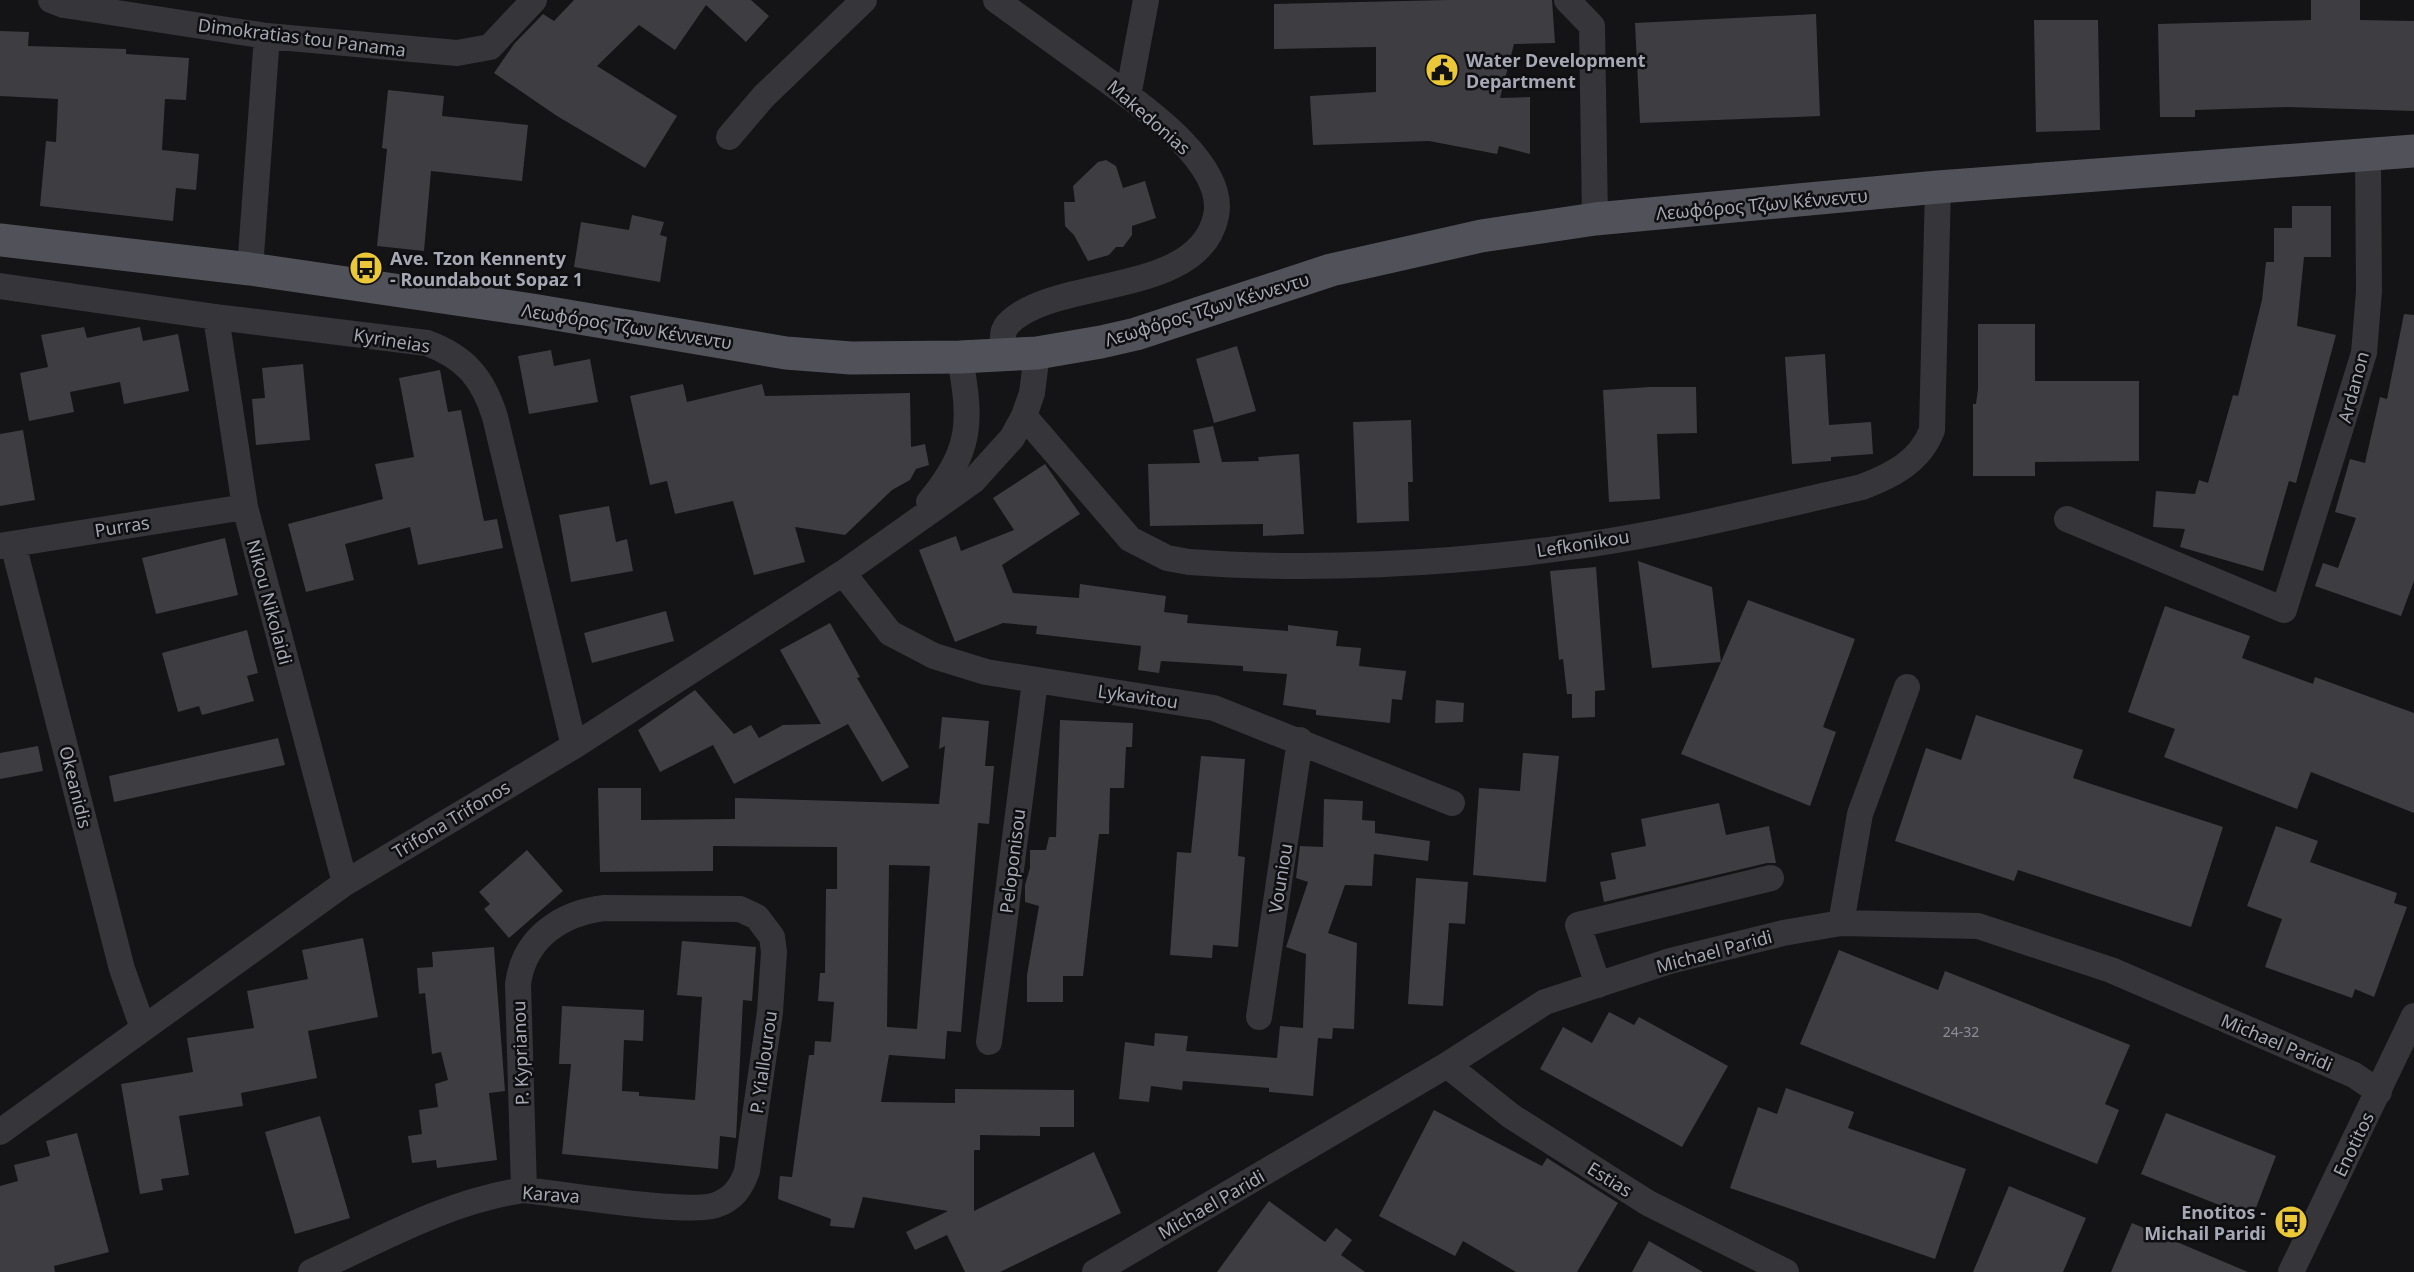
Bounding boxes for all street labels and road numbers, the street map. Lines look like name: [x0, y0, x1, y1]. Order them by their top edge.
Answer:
street label: Dimokratias tou Panama: [197, 12, 407, 62]
street label: Makedonias: [1102, 74, 1196, 160]
street label: Λεωφόρος Τζων Κέννεντυ: [1655, 183, 1869, 225]
street label: Λεωφόρος Τζων Κέννεντυ: [1102, 266, 1312, 352]
street label: Λεωφόρος Τζων Κέννεντυ: [520, 298, 734, 354]
street label: Kyrineias: [352, 322, 432, 358]
street label: Ardanon: [2332, 349, 2374, 425]
street label: Purras: [93, 510, 151, 542]
street label: Lefkonikou: [1535, 524, 1631, 562]
street label: Nikou Nikolaidi: [242, 537, 298, 667]
street label: Lykavitou: [1096, 679, 1180, 713]
street label: Okeanidis: [54, 743, 98, 831]
street label: Trifona Trifonos: [388, 774, 514, 864]
street label: Peloponisou: [994, 807, 1030, 915]
street label: Vouniou: [1263, 841, 1297, 915]
street label: Michael Paridi: [1653, 924, 1775, 978]
street label: P. Kyprianou: [506, 1000, 534, 1106]
street label: Michael Paridi: [2217, 1008, 2337, 1076]
street label: P. Yiallourou: [744, 1009, 782, 1115]
street label: Enotitos: [2327, 1108, 2379, 1180]
street label: Estias: [1583, 1156, 1637, 1202]
street label: Michael Paridi: [1153, 1164, 1269, 1244]
street label: Karava: [521, 1180, 581, 1208]

